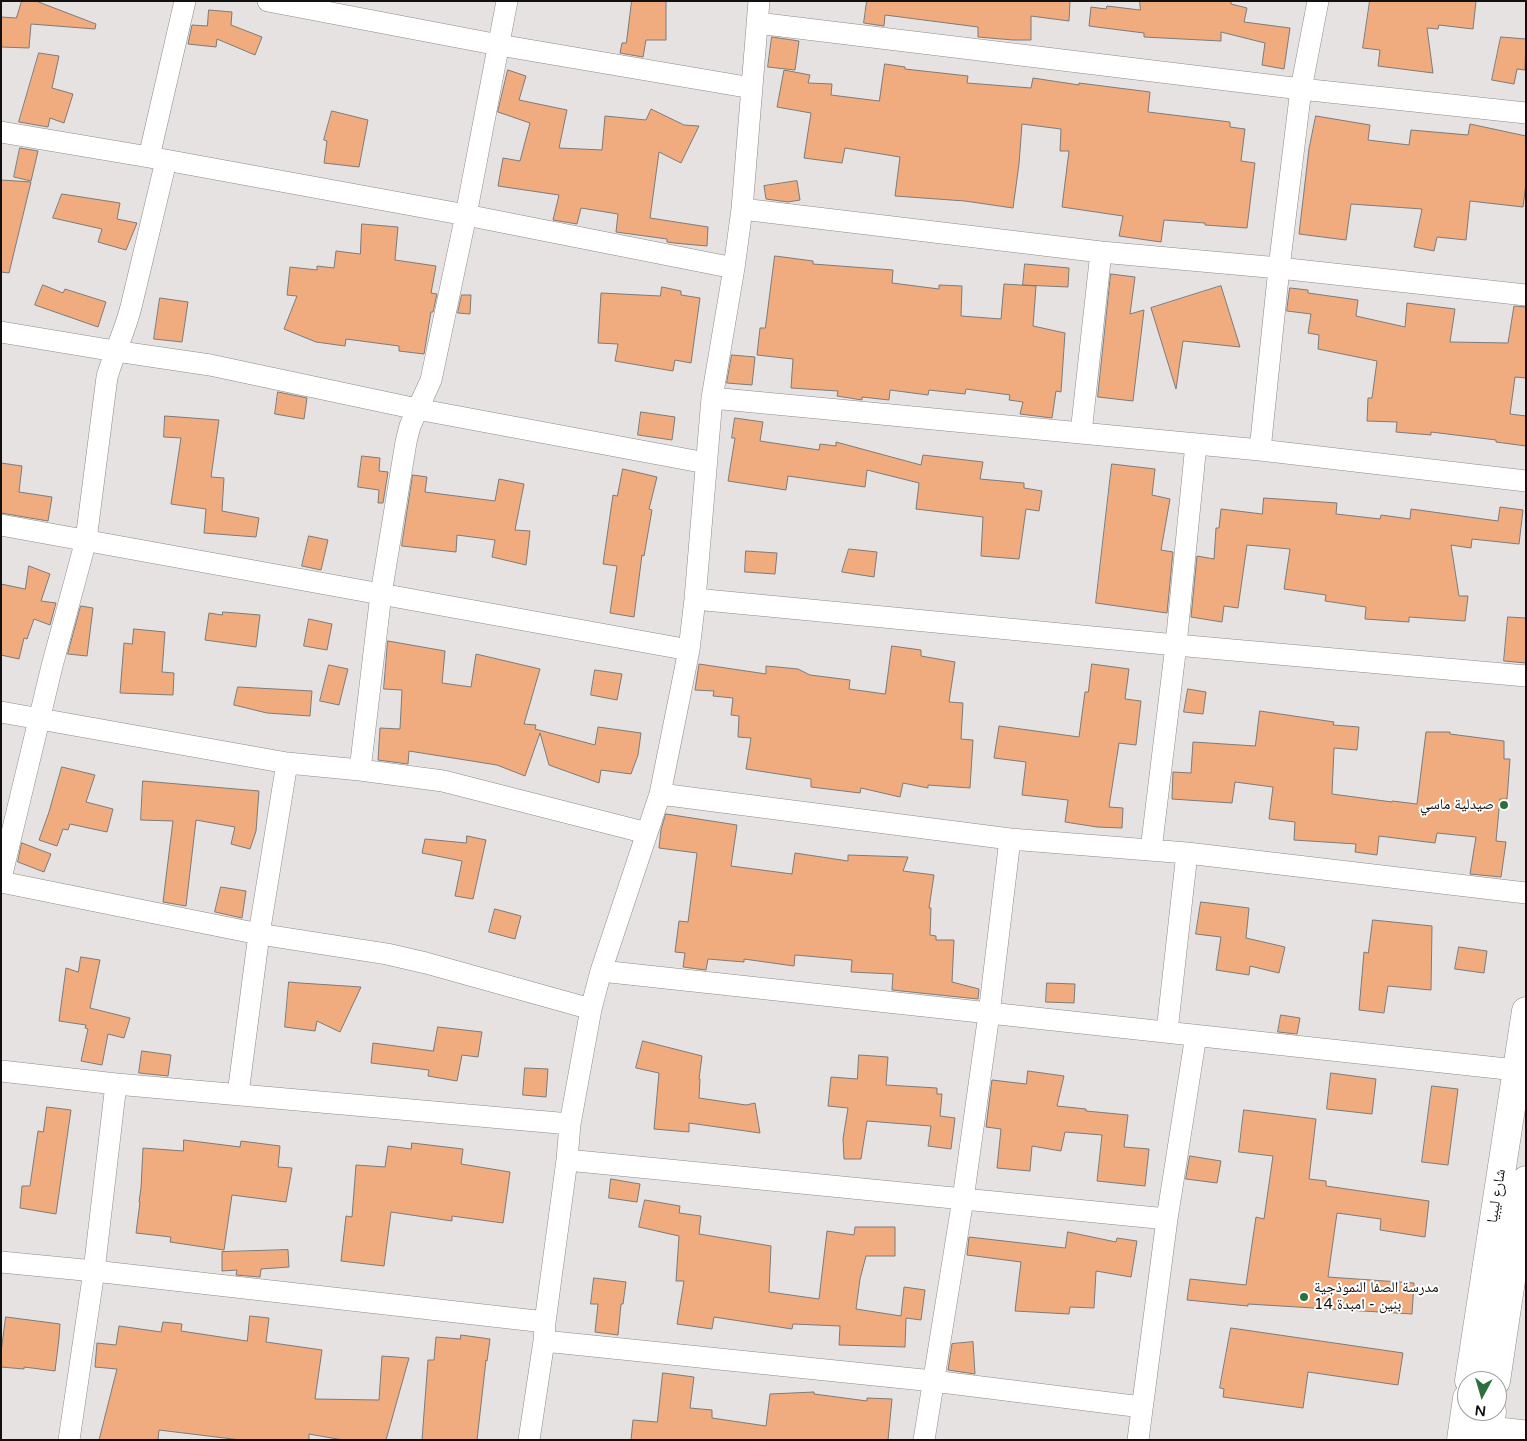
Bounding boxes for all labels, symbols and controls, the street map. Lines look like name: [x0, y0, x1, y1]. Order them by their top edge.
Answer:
place label: صيدلية ماسي: [1420, 796, 1494, 814]
marker: صيدلية ماسي: [1498, 799, 1510, 811]
street label: شارع ليبيا: [1484, 1168, 1510, 1224]
place label: مدرسة الصفا النموذجية بنين - امبدة 14: [1314, 1279, 1438, 1314]
marker: مدرسة الصفا النموذجية بنين - امبدة 14: [1298, 1291, 1310, 1303]
north arrow: [1457, 1371, 1507, 1421]
text: N: [1474, 1401, 1487, 1419]

